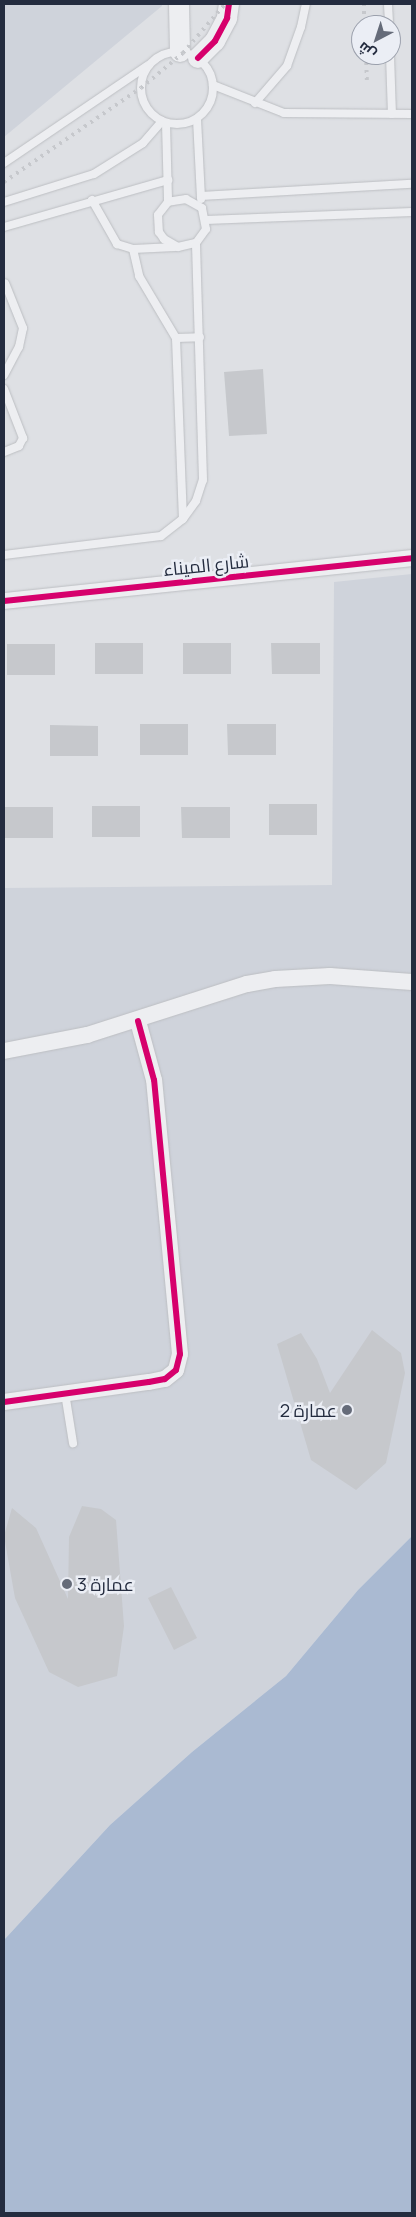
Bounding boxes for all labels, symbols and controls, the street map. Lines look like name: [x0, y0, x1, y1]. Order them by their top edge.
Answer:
north arrow: [351, 15, 401, 65]
text: ش: [354, 38, 380, 64]
street label: شارع الميناء: [162, 550, 250, 580]
place label: عمارة 2: [280, 1399, 337, 1421]
marker: عمارة 2: [341, 1404, 353, 1416]
place label: عمارة 3: [77, 1573, 134, 1595]
marker: عمارة 3: [61, 1578, 73, 1590]

